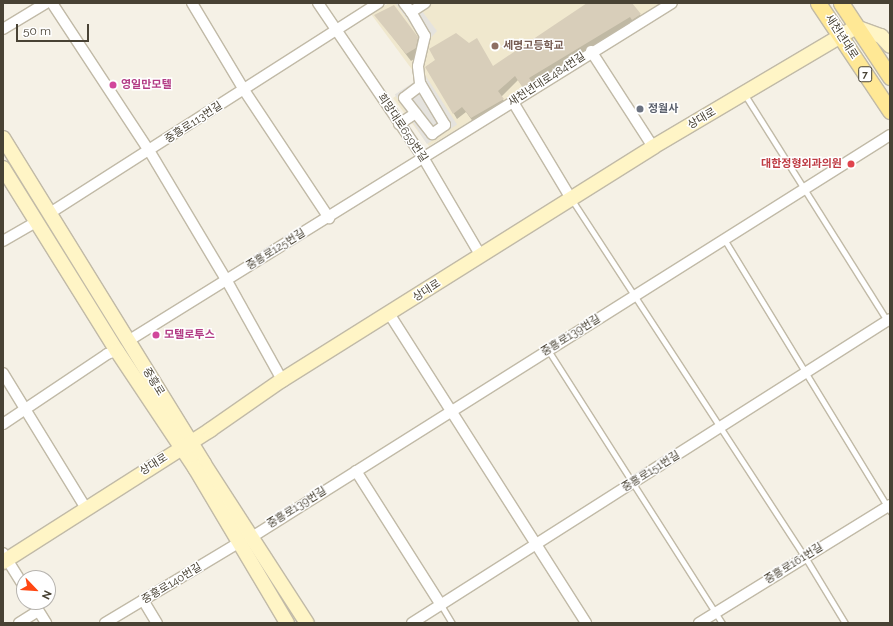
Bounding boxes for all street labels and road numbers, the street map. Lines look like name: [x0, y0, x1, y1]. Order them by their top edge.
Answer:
street label: 새천년대로: [822, 12, 860, 62]
street label: 새천년대로484번길: [506, 50, 588, 110]
road number: 7: [858, 66, 872, 82]
street label: 희망대로659번길: [374, 91, 430, 165]
street label: 중흥로113번길: [163, 100, 225, 146]
street label: 상대로: [686, 106, 718, 132]
street label: 중흥로125번길: [244, 227, 308, 273]
street label: 상대로: [411, 277, 443, 305]
street label: 중흥로139번길: [539, 312, 603, 360]
street label: 중흥로: [139, 366, 167, 398]
street label: 중흥로151번길: [620, 449, 682, 495]
street label: 상대로: [138, 451, 170, 479]
street label: 중흥로139번길: [265, 484, 329, 532]
street label: 중흥로161번길: [762, 541, 826, 587]
street label: 중흥로140번길: [139, 561, 205, 607]

